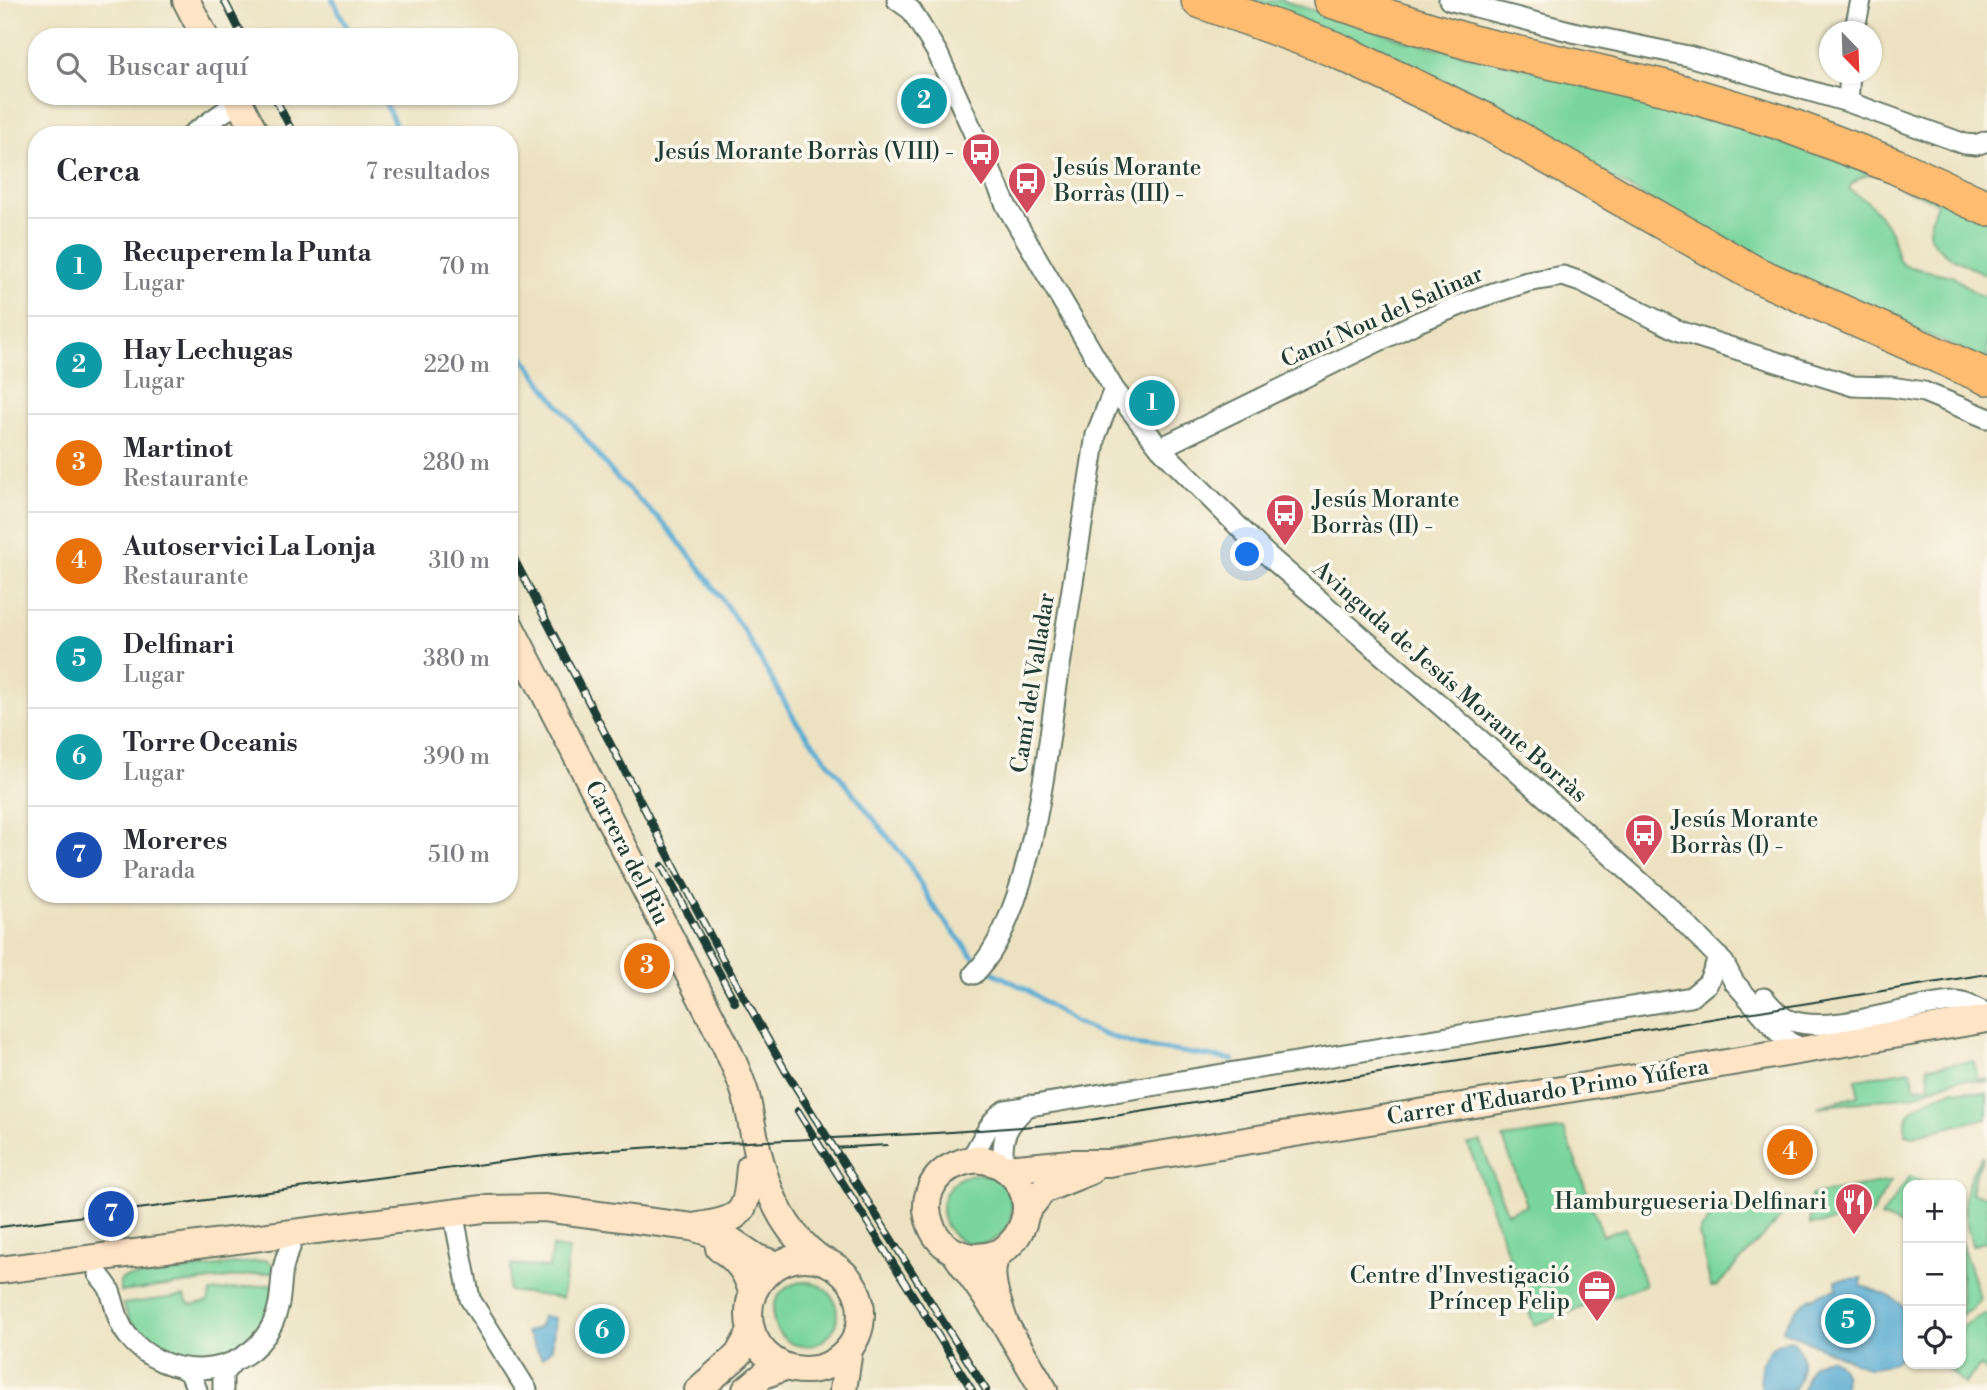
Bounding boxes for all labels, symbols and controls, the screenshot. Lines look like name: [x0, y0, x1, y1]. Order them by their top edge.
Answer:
north arrow: [1819, 21, 1882, 84]
search box: [28, 28, 518, 105]
icon: search: [52, 48, 90, 86]
text: Buscar aquí: [108, 51, 248, 83]
pin: 2: [901, 75, 947, 127]
bus stop icon: Jesús Morante Borràs (VIII) -: [960, 131, 1002, 186]
place label: Jesús Morante Borràs (VIII) -: [654, 138, 954, 166]
text: Cerca: [56, 153, 140, 191]
place label: Jesús Morante Borràs (III) -: [1053, 154, 1201, 208]
text: 7 resultados: [366, 158, 490, 186]
bus stop icon: Jesús Morante Borràs (III) -: [1006, 160, 1048, 215]
text: Recuperem la Punta: [123, 237, 372, 269]
text: 1: [73, 253, 85, 281]
text: 70 m: [439, 253, 490, 281]
street label: Camí Nou del Salinar: [1277, 260, 1487, 374]
text: Lugar: [123, 269, 185, 297]
text: Hay Lechugas: [123, 335, 293, 367]
text: 2: [72, 351, 86, 379]
text: 220 m: [424, 351, 490, 379]
text: Lugar: [123, 367, 185, 395]
pin: 1: [1129, 377, 1175, 429]
text: Martinot: [123, 433, 233, 465]
text: 3: [72, 449, 86, 477]
text: 280 m: [423, 449, 490, 477]
text: Restaurante: [123, 465, 249, 493]
place label: Jesús Morante Borràs (II) -: [1311, 486, 1459, 540]
bus stop icon: Jesús Morante Borràs (II) -: [1264, 492, 1306, 547]
text: Autoservici La Lonja: [123, 531, 376, 563]
your location: [1230, 537, 1264, 571]
text: 4: [71, 547, 87, 575]
text: 310 m: [429, 547, 490, 575]
street label: Avinguda de Jesús Morante Borràs: [1306, 554, 1593, 809]
text: Restaurante: [123, 563, 249, 591]
street label: Camí del Valladar: [1005, 591, 1061, 775]
text: Delfinari: [123, 629, 234, 661]
text: 5: [72, 645, 86, 673]
text: 380 m: [423, 645, 490, 673]
text: Lugar: [123, 661, 185, 689]
text: Torre Oceanis: [123, 727, 298, 759]
text: 6: [72, 743, 86, 771]
text: 390 m: [423, 743, 490, 771]
text: Lugar: [123, 759, 185, 787]
street label: Carrera del Riu: [579, 776, 675, 930]
place label: Jesús Morante Borràs (I) -: [1670, 806, 1818, 860]
bus stop icon: Jesús Morante Borràs (I) -: [1623, 812, 1665, 867]
text: Moreres: [123, 825, 227, 857]
text: 7: [72, 841, 86, 869]
text: 510 m: [428, 841, 490, 869]
text: Parada: [123, 857, 195, 885]
pin: 3: [624, 940, 670, 992]
street label: Carrer d'Eduardo Primo Yúfera: [1385, 1053, 1711, 1131]
pin: 4: [1767, 1126, 1813, 1178]
map controls: [1903, 1180, 1966, 1369]
button: +: [1903, 1180, 1966, 1243]
restaurant icon: Hamburgueseria Delfinari: [1833, 1181, 1875, 1236]
pin: 7: [88, 1188, 134, 1240]
place label: Hamburgueseria Delfinari: [1554, 1188, 1827, 1216]
button: −: [1903, 1243, 1966, 1306]
place label: Centre d'Investigació Príncep Felip: [1350, 1262, 1570, 1316]
office icon: Centre d'Investigació Príncep Felip: [1576, 1268, 1618, 1323]
pin: 5: [1825, 1295, 1871, 1347]
pin: 6: [579, 1305, 625, 1357]
button: locate: [1903, 1306, 1966, 1369]

